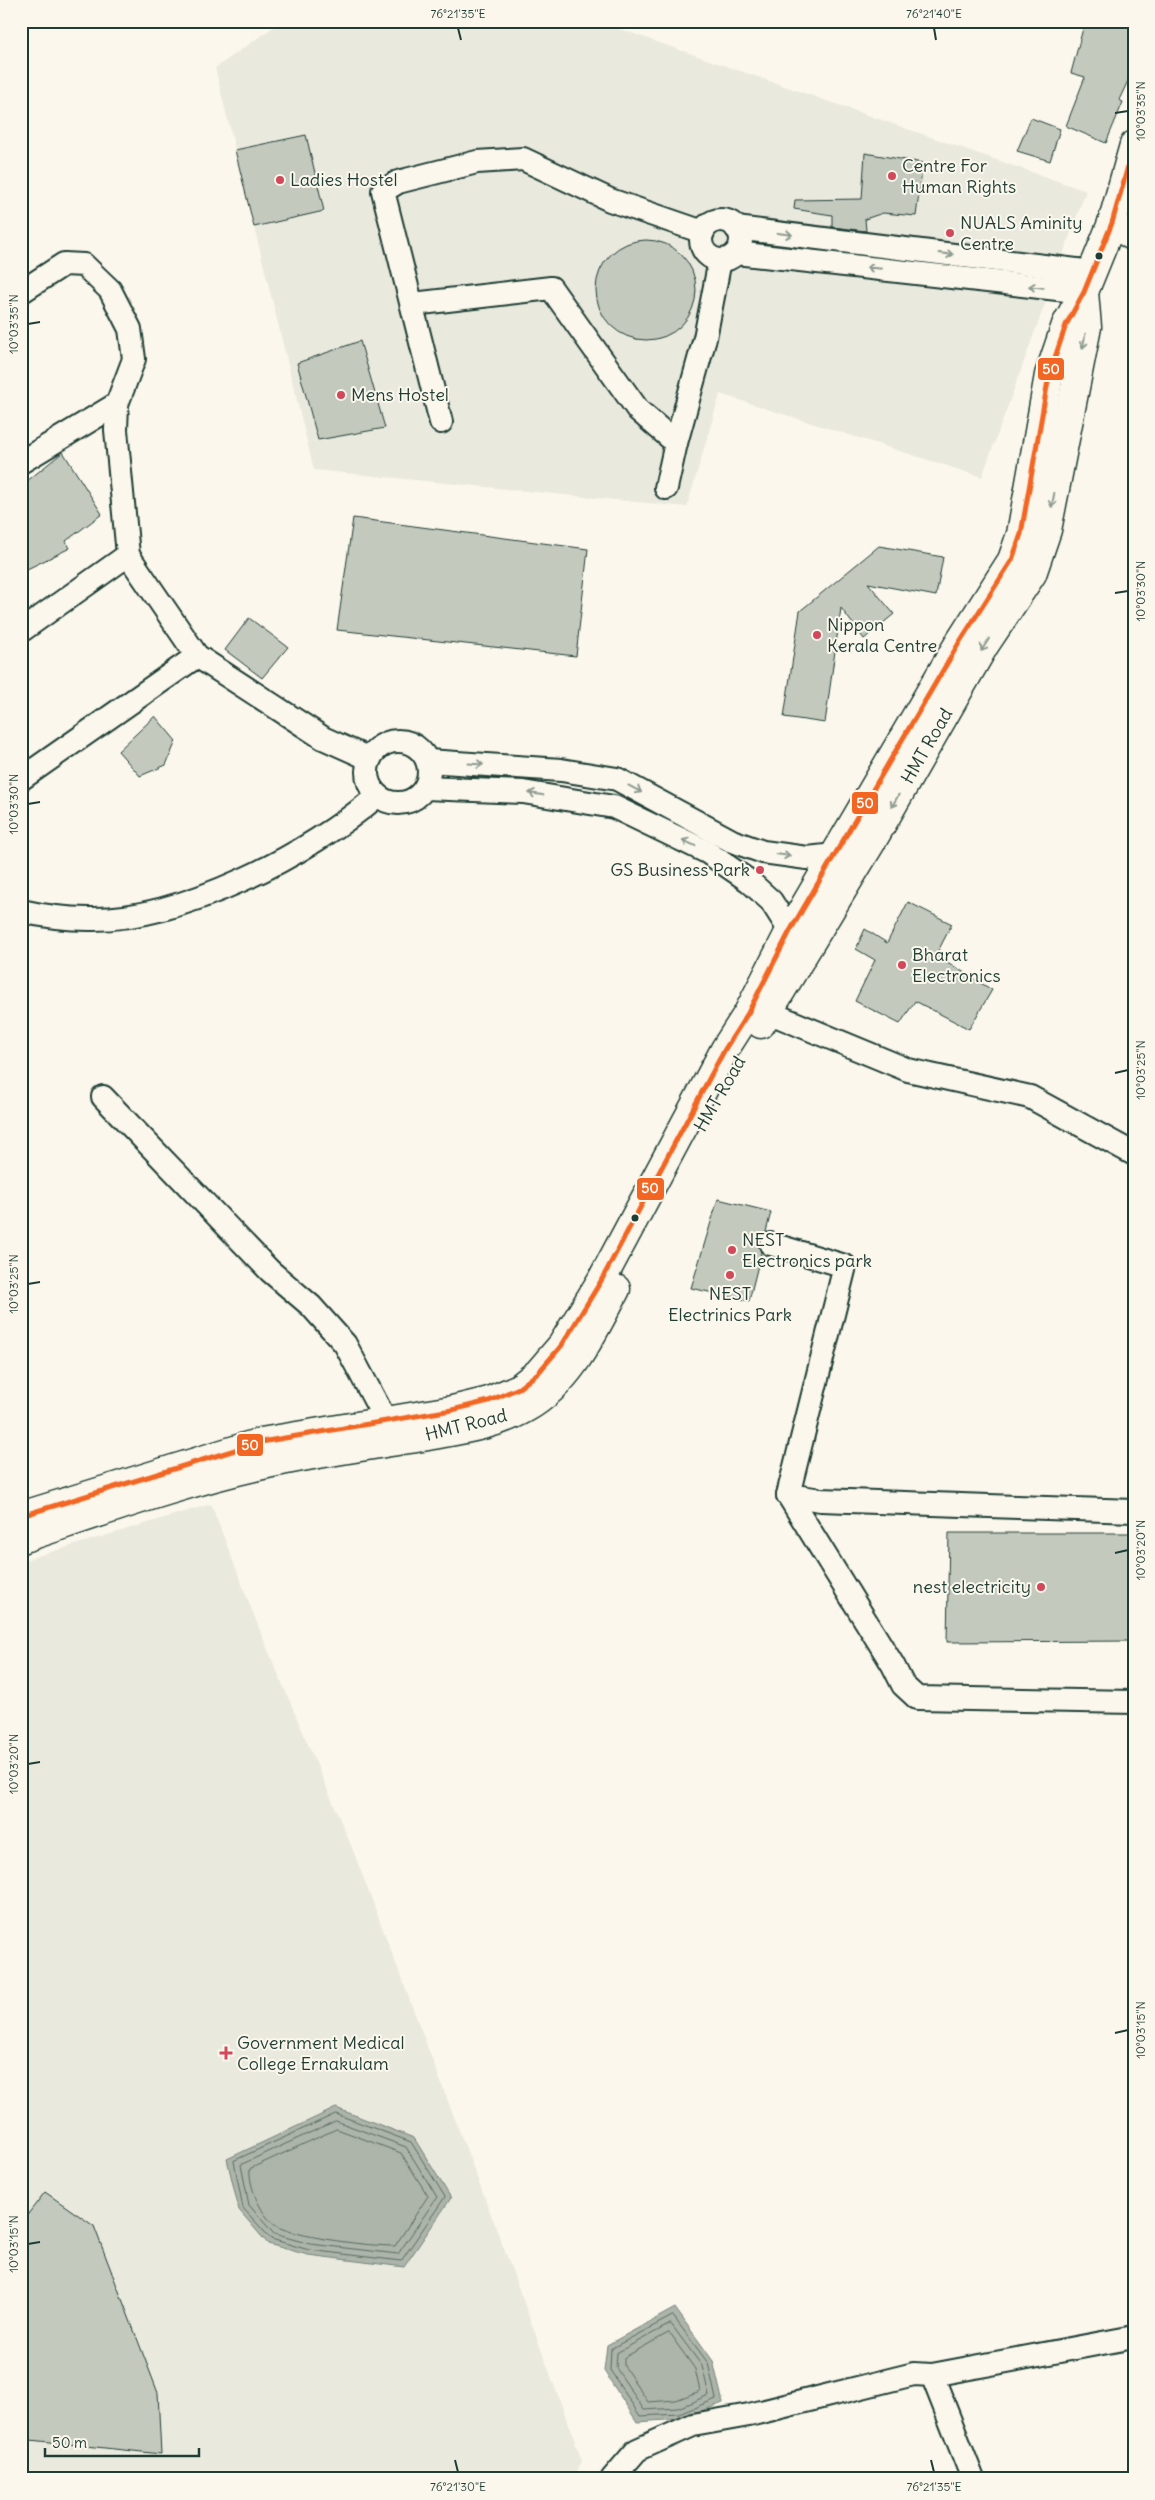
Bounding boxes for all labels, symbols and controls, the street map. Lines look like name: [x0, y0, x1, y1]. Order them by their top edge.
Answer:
text: 76°21'35"E: [430, 6, 486, 21]
text: 76°21'40"E: [906, 6, 962, 21]
text: 10°03'35"N: [1133, 81, 1148, 141]
place label: Centre For Human Rights: [902, 154, 1016, 198]
place label: Ladies Hostel: [290, 168, 398, 191]
marker: Centre For Human Rights: [886, 170, 898, 182]
marker: Ladies Hostel: [274, 174, 286, 186]
place label: NUALS Aminity Centre: [960, 211, 1083, 255]
marker: NUALS Aminity Centre: [944, 227, 956, 239]
one-way arrow: [776, 229, 792, 239]
one-way arrow: [938, 249, 954, 259]
unlabelled marker: [1094, 251, 1104, 261]
one-way arrow: [866, 263, 882, 273]
one-way arrow: [1028, 282, 1044, 292]
text: 10°03'35"N: [6, 294, 21, 354]
one-way arrow: [1079, 332, 1089, 348]
line badge: 50: [1037, 357, 1065, 381]
text: 50: [1042, 360, 1060, 378]
place label: Mens Hostel: [351, 383, 449, 406]
marker: Mens Hostel: [335, 389, 347, 401]
one-way arrow: [1048, 492, 1058, 508]
text: 10°03'30"N: [1133, 561, 1148, 621]
place label: Nippon Kerala Centre: [827, 613, 937, 657]
marker: Nippon Kerala Centre: [811, 629, 823, 641]
one-way arrow: [980, 638, 990, 652]
street label: HMT Road: [896, 704, 958, 788]
one-way arrow: [468, 760, 484, 769]
text: 10°03'30"N: [6, 774, 21, 834]
one-way arrow: [628, 784, 643, 794]
one-way arrow: [528, 788, 544, 798]
line badge: 50: [851, 791, 879, 815]
text: 50: [856, 794, 874, 812]
one-way arrow: [890, 794, 900, 809]
one-way arrow: [682, 838, 697, 847]
one-way arrow: [774, 850, 790, 860]
place label: GS Business Park: [610, 858, 750, 881]
marker: GS Business Park: [754, 864, 766, 876]
place label: Bharat Electronics: [912, 943, 1001, 987]
marker: Bharat Electronics: [896, 959, 908, 971]
text: 10°03'25"N: [1133, 1040, 1148, 1100]
street label: HMT Road: [689, 1052, 751, 1136]
line badge: 50: [636, 1177, 665, 1201]
text: 50: [641, 1179, 659, 1197]
unlabelled marker: [630, 1213, 640, 1223]
place label: NEST Electronics park: [742, 1228, 872, 1272]
marker: NEST Electronics park: [726, 1244, 738, 1256]
text: 10°03'25"N: [6, 1254, 21, 1314]
marker: NEST Electrinics Park: [724, 1269, 736, 1281]
place label: NEST Electrinics Park: [668, 1282, 792, 1326]
street label: HMT Road: [423, 1403, 510, 1446]
line badge: 50: [236, 1433, 264, 1457]
text: 50: [241, 1436, 259, 1454]
text: 10°03'20"N: [1133, 1520, 1148, 1580]
place label: nest electricity: [913, 1575, 1031, 1598]
marker: nest electricity: [1035, 1581, 1047, 1593]
text: 10°03'20"N: [6, 1734, 21, 1794]
text: 10°03'15"N: [1133, 2001, 1148, 2059]
place label: Government Medical College Ernakulam: [237, 2031, 405, 2075]
marker: Government Medical College Ernakulam: [219, 2046, 233, 2060]
text: 10°03'15"N: [6, 2215, 21, 2273]
scale bar: [45, 2425, 199, 2457]
text: 50 m: [52, 2433, 87, 2452]
text: 76°21'30"E: [430, 2479, 486, 2494]
text: 76°21'35"E: [906, 2479, 962, 2494]

